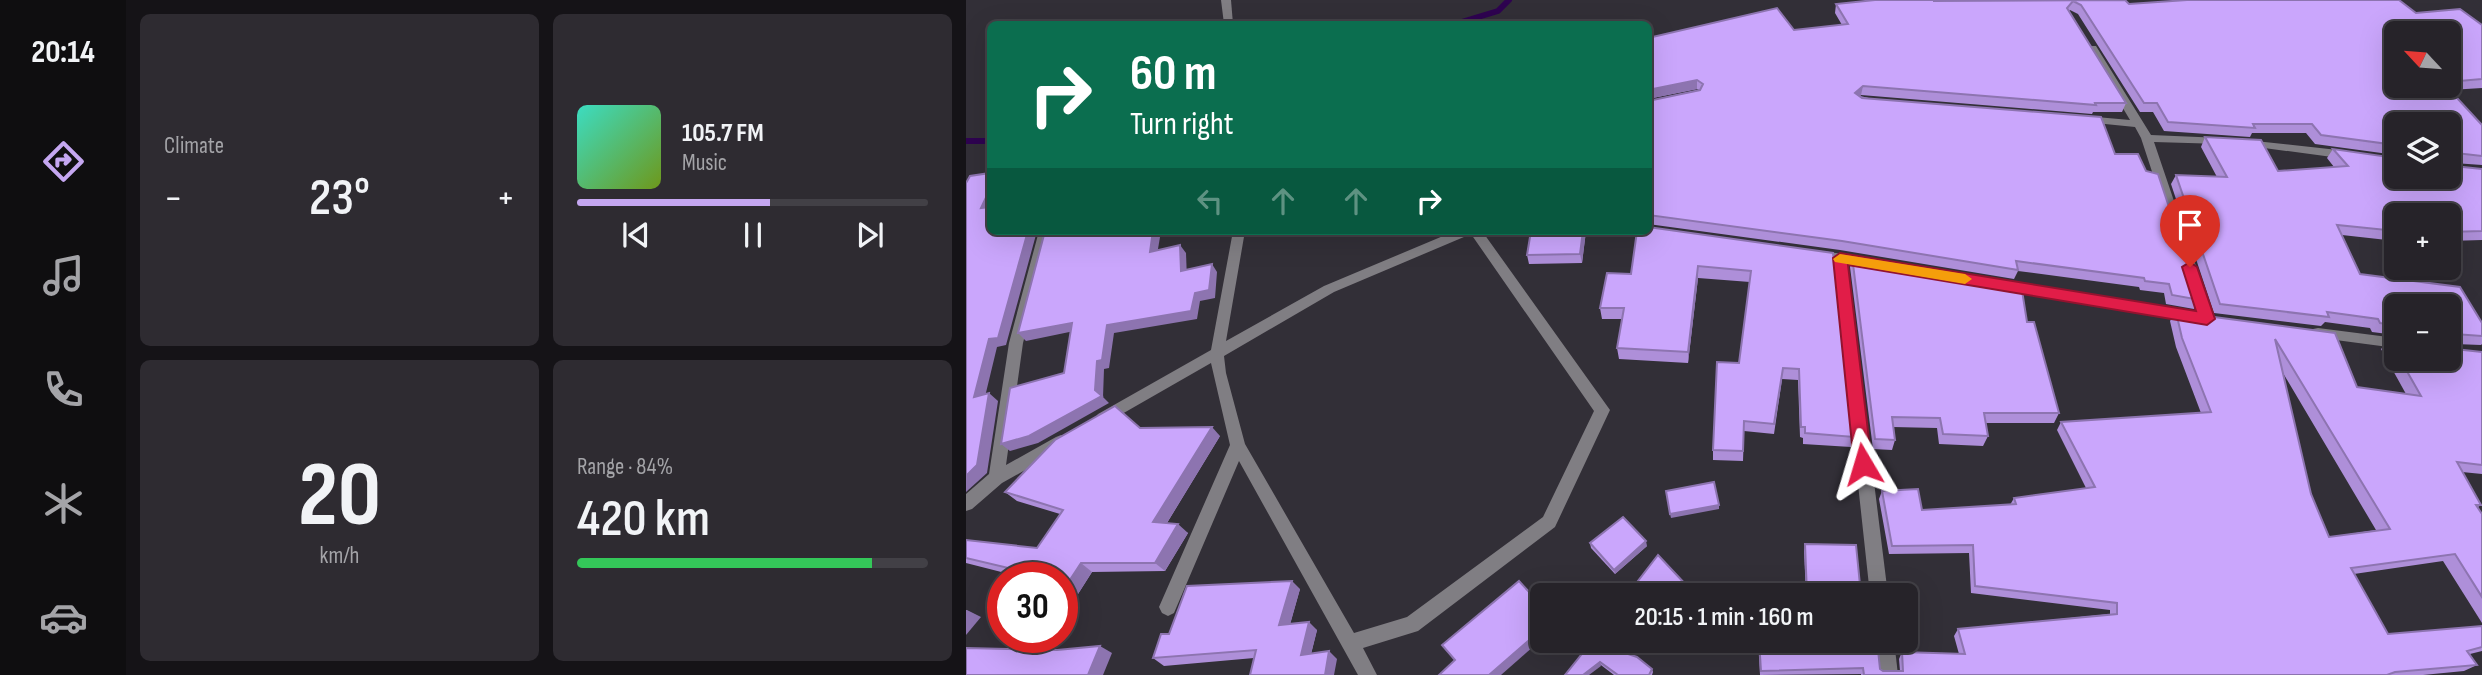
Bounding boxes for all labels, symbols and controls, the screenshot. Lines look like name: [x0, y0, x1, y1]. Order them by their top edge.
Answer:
north arrow: [2384, 21, 2460, 98]
map controls: [2384, 21, 2461, 371]
text: 20:14: [31, 33, 95, 72]
text: 60 m: [1130, 45, 1217, 104]
icon: right: [1015, 49, 1106, 140]
text: Turn right: [1130, 105, 1234, 144]
button: layers: [2384, 112, 2461, 189]
text: 105.7 FM: [682, 118, 764, 149]
text: Climate: [164, 132, 224, 160]
icon: directions: [39, 137, 88, 186]
text: Music: [682, 149, 727, 177]
text: 23°: [309, 167, 370, 230]
text: −: [164, 176, 183, 221]
text: +: [496, 176, 515, 221]
icon: left: [1191, 182, 1229, 220]
icon: ahead: [1264, 182, 1302, 220]
icon: ahead: [1337, 182, 1375, 220]
icon: right: [1410, 182, 1448, 220]
pin: [2160, 195, 2220, 267]
button: +: [2384, 203, 2461, 280]
icon: arrive: [2171, 206, 2209, 244]
icon: previous: [617, 216, 655, 254]
icon: pause: [734, 216, 772, 254]
icon: next: [851, 216, 889, 254]
icon: music: [39, 251, 88, 300]
button: −: [2384, 294, 2461, 371]
icon: phone: [39, 365, 88, 414]
position arrow: [1826, 427, 1900, 501]
text: 20: [298, 442, 381, 551]
text: Range · 84%: [577, 453, 673, 481]
icon: climate: [39, 479, 88, 528]
text: 420 km: [577, 488, 710, 551]
text: km/h: [320, 542, 359, 570]
speed limit sign: 30: [987, 562, 1078, 653]
icon: car: [39, 593, 88, 642]
text: 20:15 · 1 min · 160 m: [1635, 602, 1813, 633]

